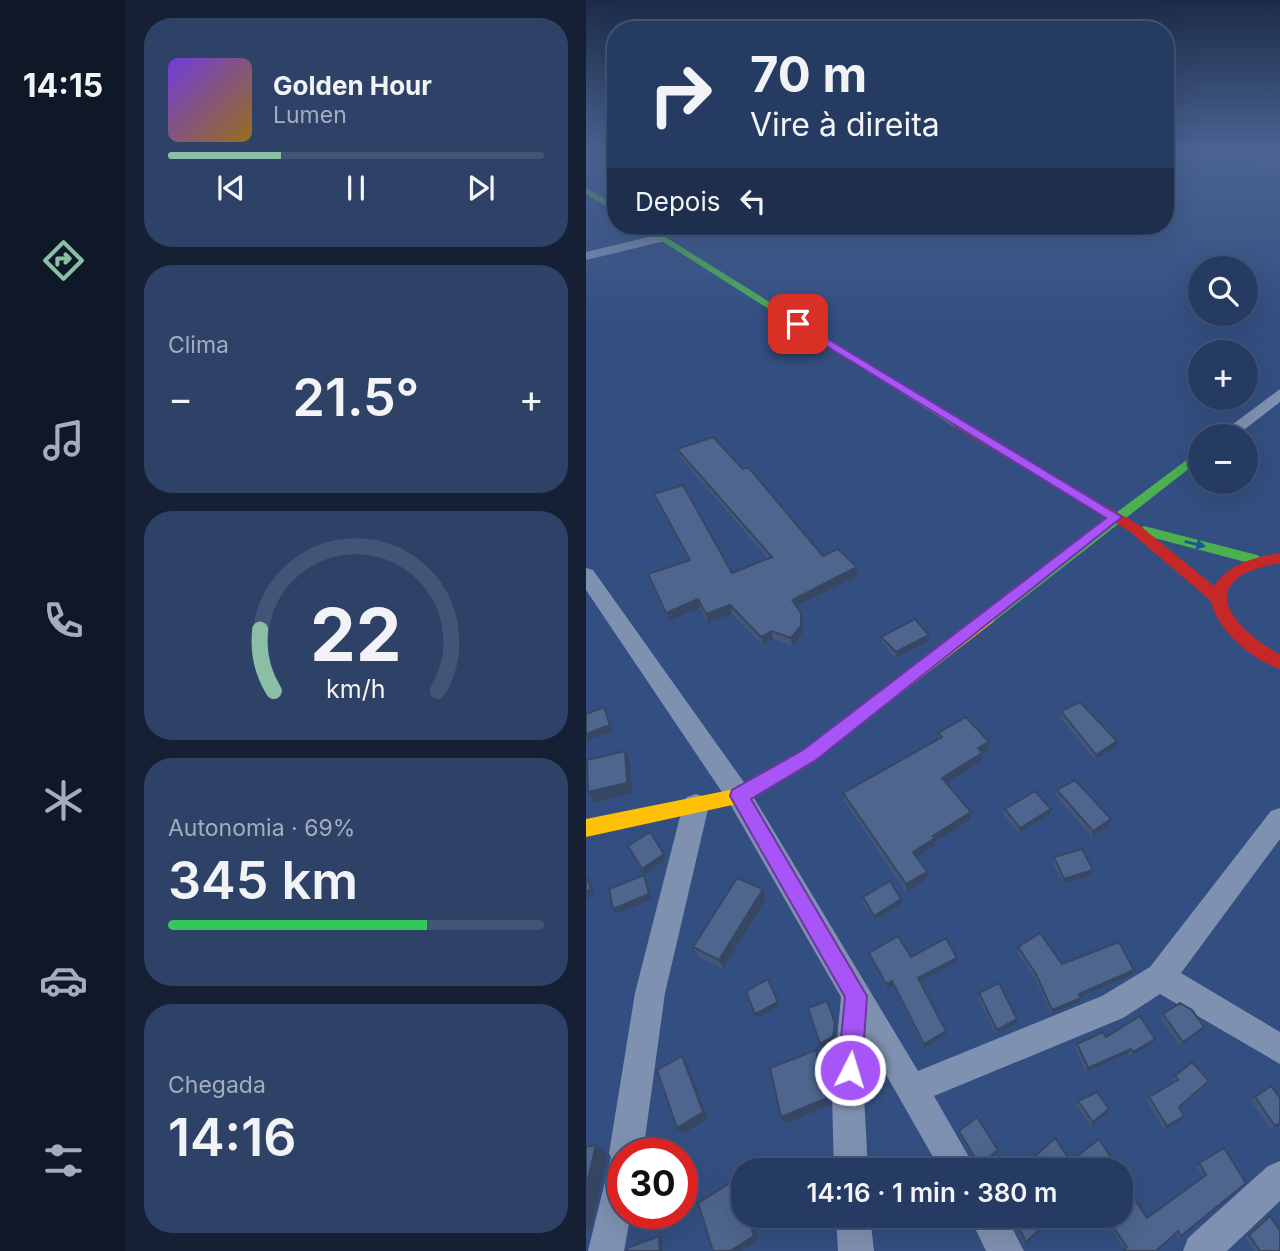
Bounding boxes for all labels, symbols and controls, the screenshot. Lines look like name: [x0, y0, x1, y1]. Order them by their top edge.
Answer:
text: 70 m: [750, 45, 867, 104]
icon: right: [635, 49, 726, 140]
text: 14:15: [23, 66, 103, 105]
text: Golden Hour: [273, 70, 432, 101]
text: Lumen: [273, 101, 347, 129]
text: Vire à direita: [750, 105, 940, 144]
icon: previous: [212, 169, 250, 207]
icon: pause: [337, 169, 375, 207]
icon: next: [462, 169, 500, 207]
icon: left: [734, 182, 772, 220]
text: Depois: [635, 186, 720, 217]
icon: directions: [39, 236, 88, 285]
map controls: [1188, 256, 1258, 494]
button: search: [1188, 256, 1258, 326]
pin: [768, 294, 828, 354]
icon: arrive: [779, 305, 817, 343]
text: Clima: [168, 331, 229, 359]
button: +: [1188, 340, 1258, 410]
text: 21.5°: [293, 366, 419, 429]
text: −: [168, 375, 193, 421]
text: +: [519, 375, 544, 421]
icon: music: [39, 416, 88, 465]
button: −: [1188, 424, 1258, 494]
one-way arrow: [1184, 539, 1206, 550]
text: 22: [310, 591, 402, 680]
icon: phone: [39, 596, 88, 645]
text: km/h: [326, 674, 386, 704]
icon: climate: [39, 776, 88, 825]
text: Autonomia · 69%: [168, 814, 355, 842]
text: 345 km: [168, 849, 358, 912]
icon: car: [39, 956, 88, 1005]
position arrow: [813, 1033, 887, 1107]
text: Chegada: [168, 1071, 266, 1099]
text: 14:16: [168, 1106, 296, 1169]
icon: filters: [39, 1136, 88, 1185]
speed limit sign: 30: [607, 1138, 698, 1229]
text: 14:16 · 1 min · 380 m: [807, 1177, 1057, 1208]

